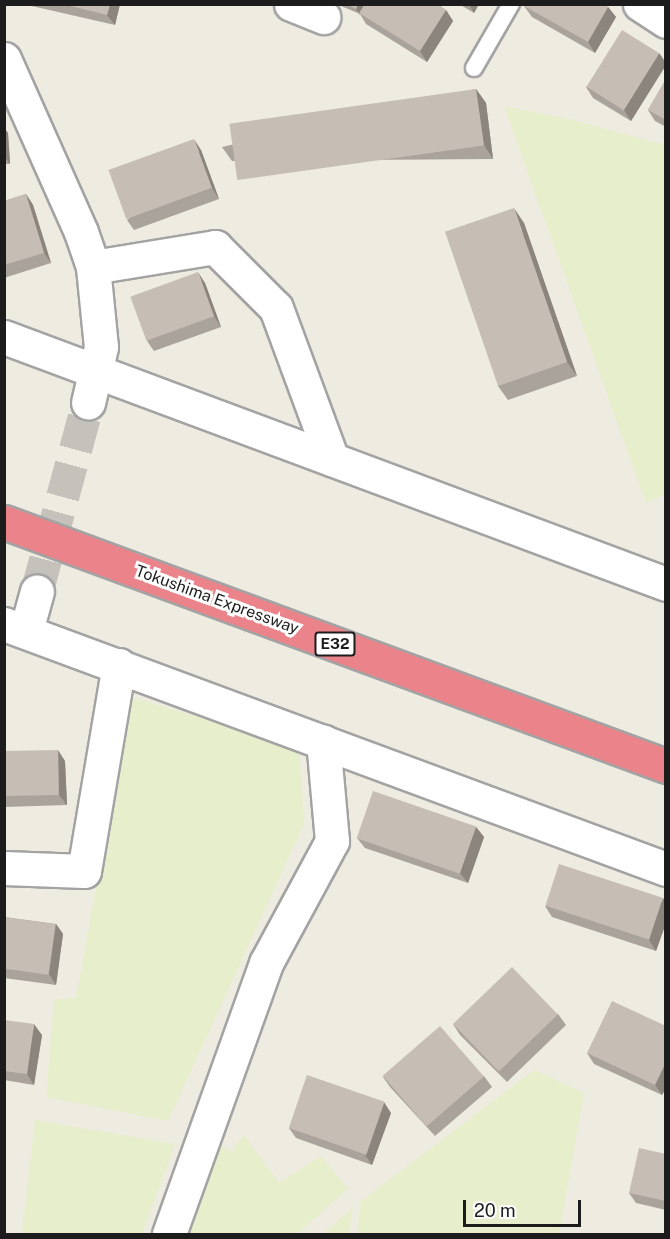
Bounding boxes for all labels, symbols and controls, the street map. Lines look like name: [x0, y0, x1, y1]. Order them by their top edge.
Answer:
street label: Tokushima Expressway: [133, 561, 301, 639]
road number: E32: [314, 632, 356, 656]
scale bar: [466, 1188, 584, 1226]
text: 20 m: [474, 1200, 516, 1221]

